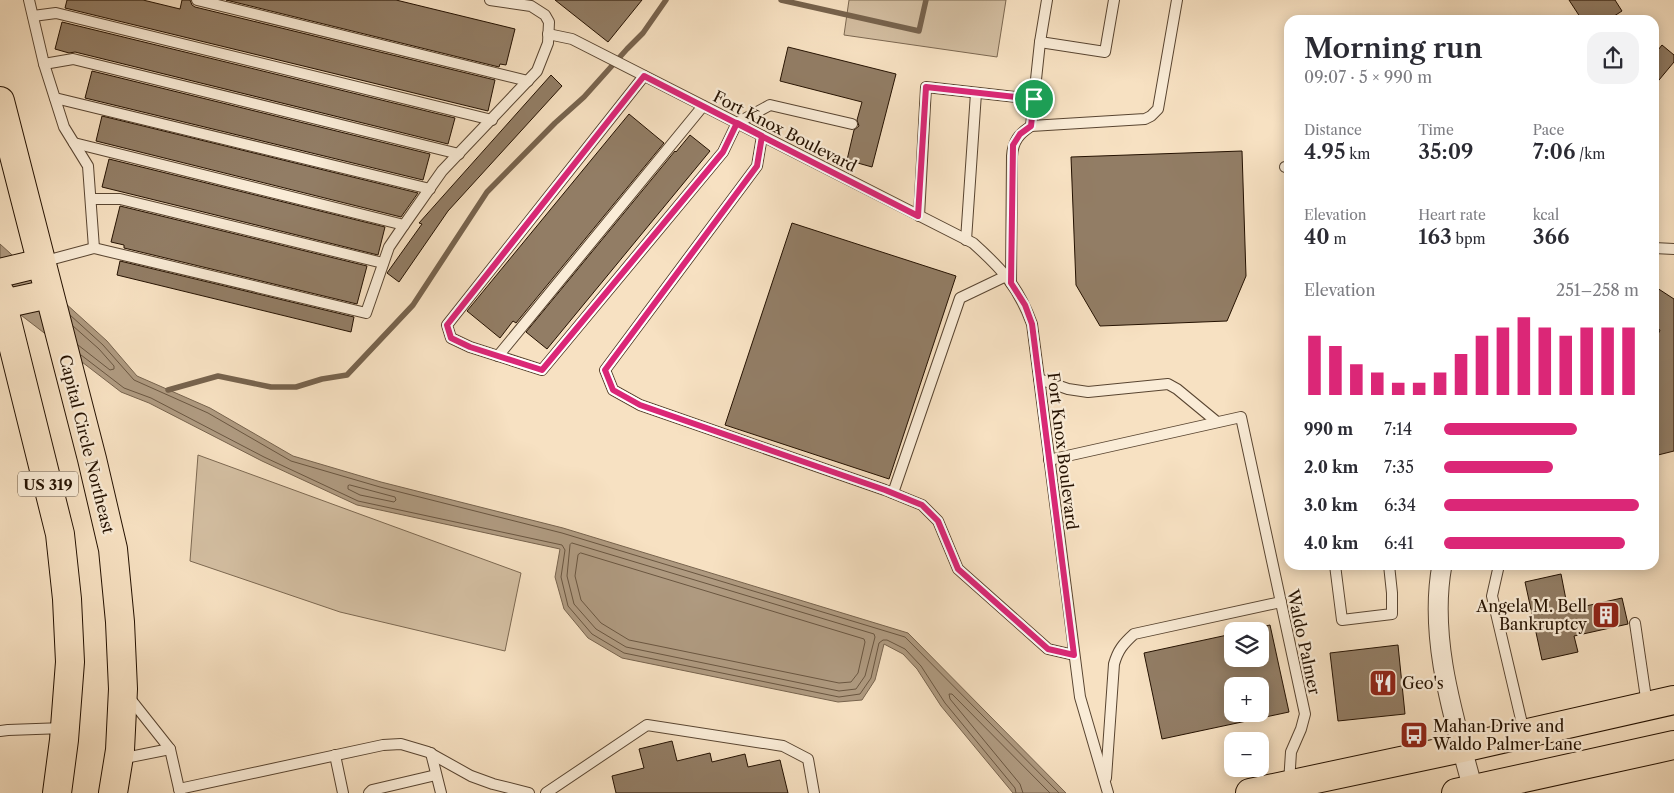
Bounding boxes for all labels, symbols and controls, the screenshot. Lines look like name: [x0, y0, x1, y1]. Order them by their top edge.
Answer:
text: Morning run: [1304, 31, 1483, 65]
button: share: [1587, 32, 1639, 84]
text: 09:07 · 5 × 990 m: [1304, 67, 1432, 87]
pin: [1013, 78, 1055, 120]
icon: arrive: [1020, 85, 1048, 113]
street label: Fort Knox Boulevard: [710, 86, 860, 176]
text: Distance: [1304, 121, 1362, 139]
text: Time: [1418, 121, 1454, 139]
text: Pace: [1533, 121, 1564, 139]
text: 4.95: [1304, 139, 1346, 164]
text: 35:09: [1418, 139, 1474, 164]
text: 7:06: [1533, 139, 1575, 164]
text: km: [1346, 145, 1370, 163]
text: /km: [1575, 145, 1605, 163]
text: Elevation: [1304, 206, 1367, 224]
text: Heart rate: [1418, 206, 1486, 224]
text: kcal: [1533, 206, 1559, 224]
text: 40: [1304, 224, 1330, 249]
text: 163: [1418, 224, 1452, 249]
text: 366: [1533, 224, 1569, 249]
text: m: [1330, 230, 1346, 248]
text: bpm: [1452, 230, 1486, 248]
text: Elevation: [1304, 280, 1375, 300]
text: 251–258 m: [1556, 280, 1639, 300]
street label: Capital Circle Northeast: [55, 352, 119, 536]
street label: Fort Knox Boulevard: [1043, 371, 1083, 531]
text: 990 m: [1304, 419, 1353, 439]
text: 7:14: [1384, 419, 1412, 439]
text: 2.0 km: [1304, 457, 1358, 477]
text: 7:35: [1384, 457, 1414, 477]
road number: US 319: [18, 472, 78, 496]
text: 3.0 km: [1304, 495, 1358, 515]
text: 6:34: [1384, 495, 1416, 515]
text: 4.0 km: [1304, 533, 1358, 553]
text: 6:41: [1384, 533, 1414, 553]
street label: Waldo Palmer: [1283, 586, 1325, 697]
place label: Angela M. Bell Bankruptcy: [1475, 596, 1588, 634]
building icon: Angela M. Bell Bankruptcy: [1591, 600, 1621, 630]
map controls: [1224, 622, 1269, 777]
button: layers: [1224, 622, 1269, 667]
restaurant icon: Geo's: [1368, 668, 1398, 698]
place label: Geo's: [1402, 673, 1444, 693]
button: +: [1224, 677, 1269, 722]
place label: Mahan Drive and Waldo Palmer Lane: [1432, 716, 1582, 754]
bus stop icon: Mahan Drive and Waldo Palmer Lane: [1399, 720, 1429, 750]
button: −: [1224, 732, 1269, 777]

